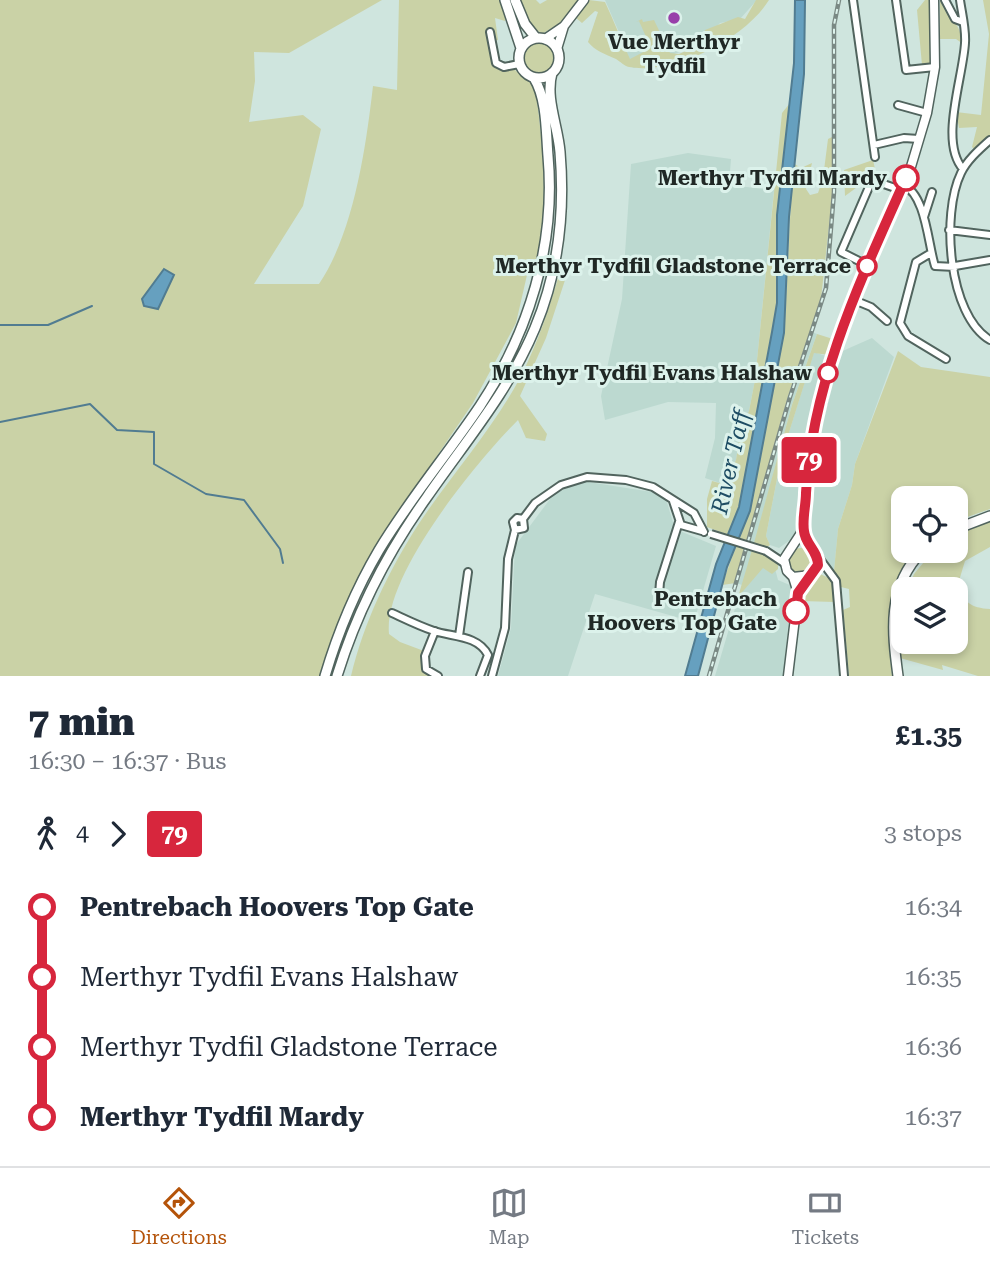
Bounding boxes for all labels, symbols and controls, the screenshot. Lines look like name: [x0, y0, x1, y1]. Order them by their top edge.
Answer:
marker: Vue Merthyr Tydfil: [666, 10, 682, 26]
place label: Vue Merthyr Tydfil: [608, 30, 741, 78]
marker: Merthyr Tydfil Mardy: [893, 165, 919, 191]
place label: Merthyr Tydfil Mardy: [658, 166, 887, 190]
place label: Merthyr Tydfil Gladstone Terrace: [495, 254, 851, 278]
marker: Merthyr Tydfil Gladstone Terrace: [857, 256, 877, 276]
place label: Merthyr Tydfil Evans Halshaw: [492, 361, 812, 385]
marker: Merthyr Tydfil Evans Halshaw: [818, 363, 838, 383]
water label: River Taff: [706, 405, 757, 517]
line badge: 79: [778, 437, 840, 483]
text: 79: [796, 446, 822, 474]
map controls: [891, 486, 968, 654]
button: locate: [891, 486, 968, 563]
button: layers: [891, 577, 968, 654]
place label: Pentrebach Hoovers Top Gate: [587, 587, 777, 635]
marker: Pentrebach Hoovers Top Gate: [783, 598, 809, 624]
text: 7 min: [28, 700, 135, 744]
text: £1.35: [896, 721, 962, 751]
text: 16:30 – 16:37 · Bus: [28, 748, 226, 775]
icon: walk: [28, 815, 66, 853]
icon: forward: [99, 815, 137, 853]
text: 4: [76, 820, 89, 847]
text: 79: [161, 820, 188, 848]
text: 3 stops: [884, 820, 962, 847]
text: Pentrebach Hoovers Top Gate: [80, 892, 474, 922]
text: 16:34: [905, 894, 962, 921]
text: Merthyr Tydfil Evans Halshaw: [80, 962, 458, 992]
text: 16:35: [905, 964, 962, 991]
text: Merthyr Tydfil Gladstone Terrace: [80, 1032, 498, 1062]
text: 16:36: [905, 1034, 962, 1061]
text: Merthyr Tydfil Mardy: [80, 1102, 364, 1132]
text: 16:37: [905, 1104, 962, 1131]
tab: Directions: [131, 1184, 227, 1249]
tab: Map: [489, 1184, 529, 1249]
tab: Tickets: [792, 1184, 859, 1249]

